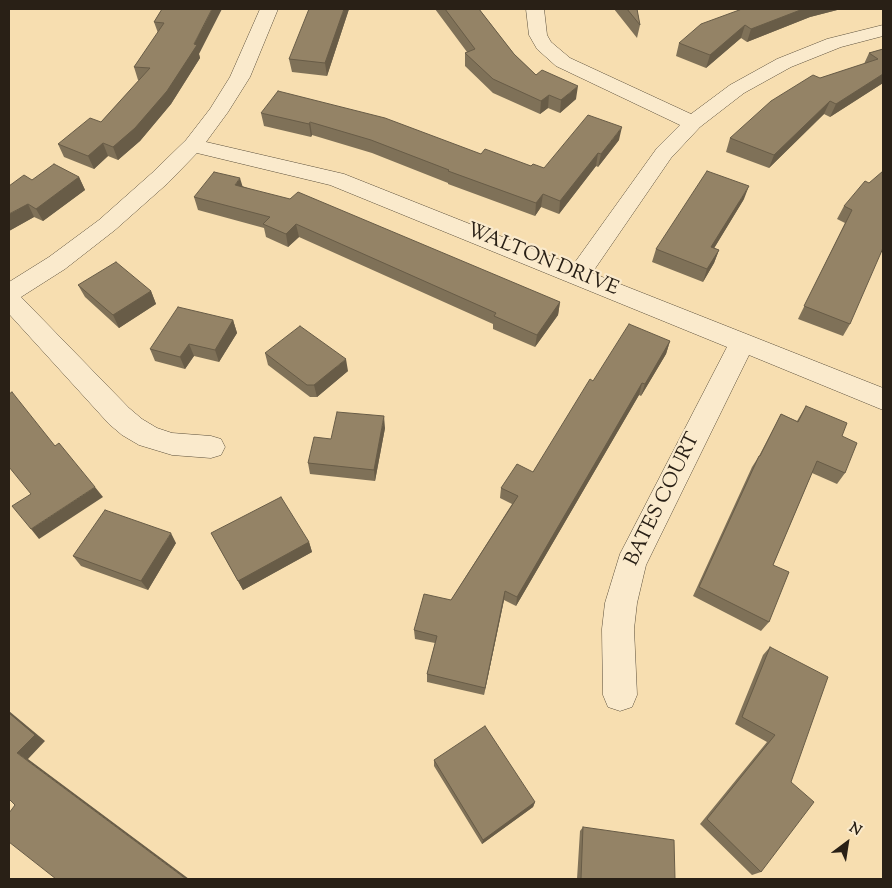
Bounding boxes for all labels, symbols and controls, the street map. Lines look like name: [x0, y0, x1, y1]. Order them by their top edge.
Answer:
street label: WALTON DRIVE: [462, 220, 622, 302]
street label: BATES COURT: [621, 430, 707, 570]
north arrow: [822, 818, 872, 868]
text: N: [845, 819, 865, 842]

